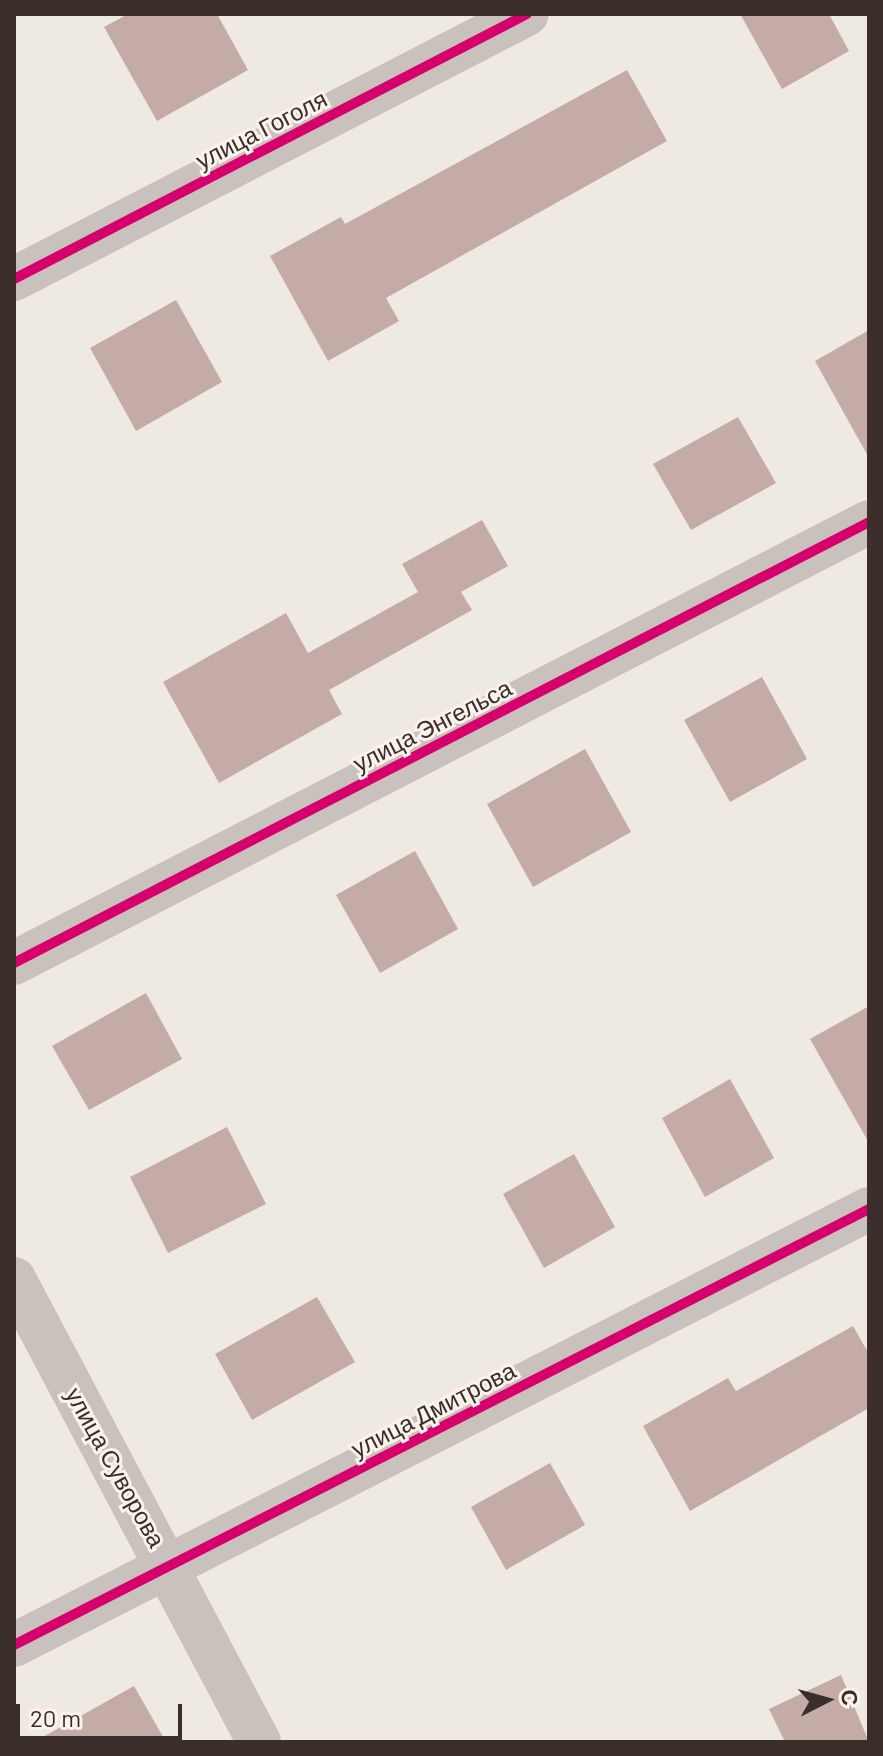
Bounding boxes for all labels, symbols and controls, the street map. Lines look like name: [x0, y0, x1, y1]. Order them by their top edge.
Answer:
street label: улица Гоголя: [191, 84, 331, 174]
street label: улица Энгельса: [348, 673, 516, 777]
street label: улица Дмитрова: [346, 1355, 520, 1463]
street label: улица Суворова: [60, 1382, 172, 1552]
north arrow: [787, 1660, 867, 1740]
scale bar: [20, 1688, 186, 1738]
text: С: [837, 1688, 865, 1707]
text: 20 m: [30, 1703, 81, 1732]

